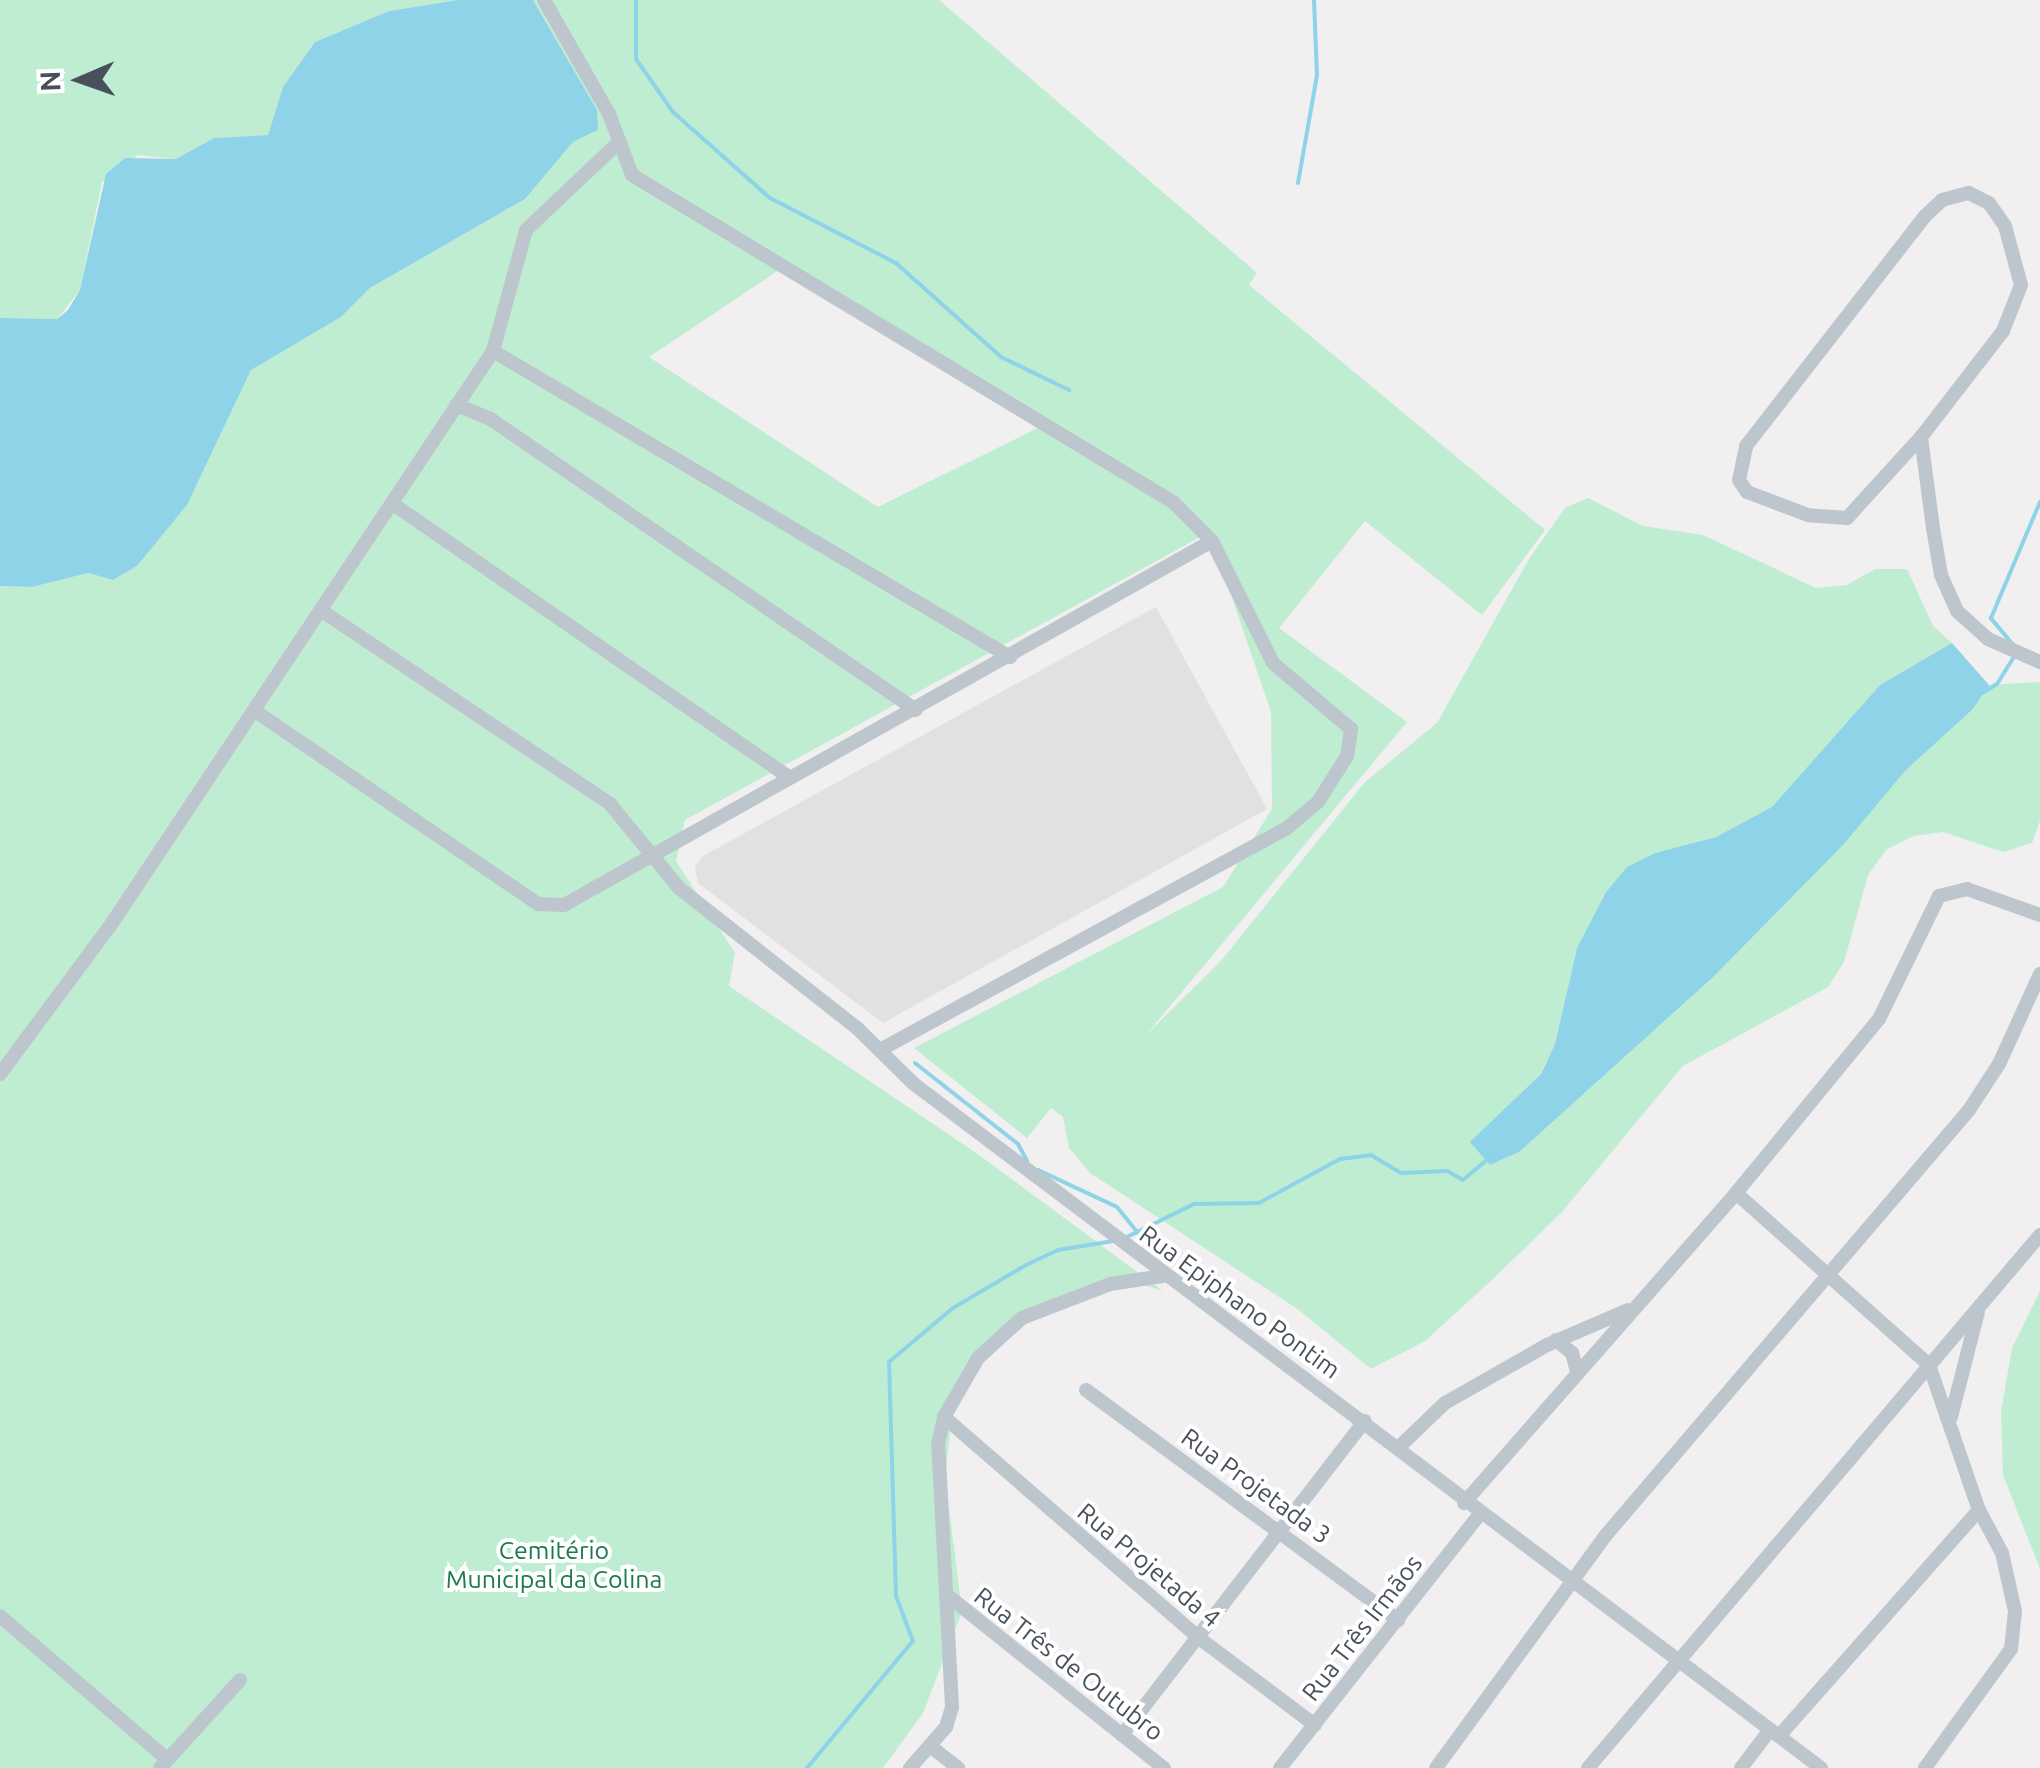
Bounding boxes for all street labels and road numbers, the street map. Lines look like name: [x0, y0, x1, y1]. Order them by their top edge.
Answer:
street label: Rua Epiphano Pontim: [1134, 1219, 1346, 1385]
street label: Rua Projetada 3: [1175, 1422, 1337, 1550]
street label: Rua Projetada 4: [1071, 1497, 1227, 1633]
street label: Rua Três Irmãos: [1296, 1549, 1428, 1707]
street label: Rua Três de Outubro: [968, 1581, 1170, 1747]

